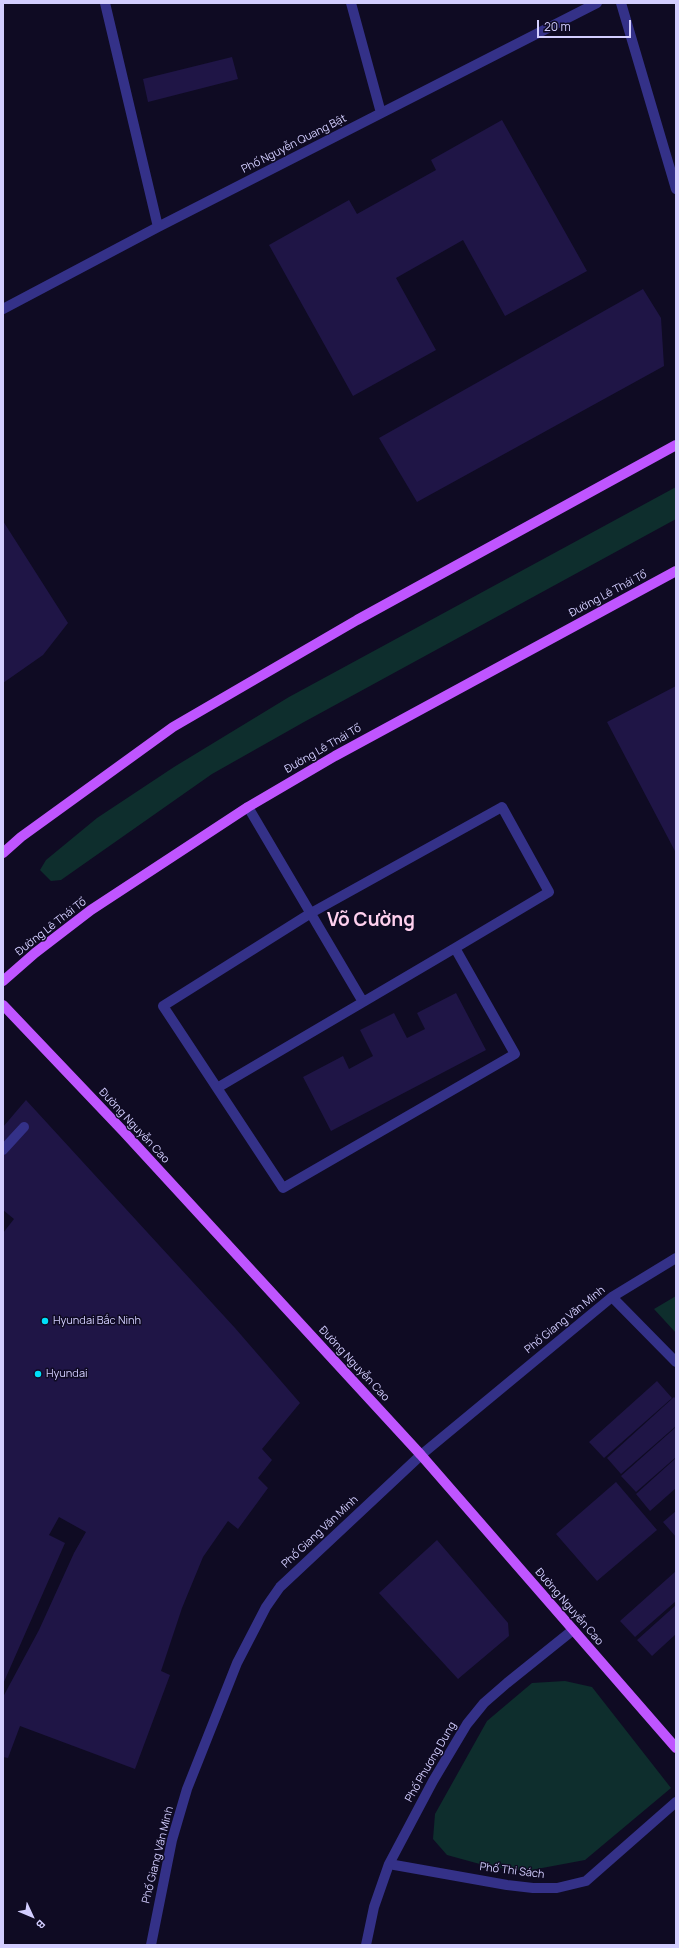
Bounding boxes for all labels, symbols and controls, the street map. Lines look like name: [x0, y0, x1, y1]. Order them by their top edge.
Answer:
scale bar: [539, 12, 633, 38]
text: 20 m: [544, 18, 571, 35]
street label: Phố Nguyễn Quang Bật: [239, 112, 349, 176]
street label: Đường Lê Thái Tổ: [567, 568, 649, 620]
street label: Đường Lê Thái Tổ: [282, 722, 364, 776]
street label: Đường Lê Thái Tổ: [13, 895, 89, 959]
district label: Võ Cường: [327, 910, 415, 932]
street label: Đường Nguyễn Cao: [96, 1086, 172, 1166]
street label: Phố Giang Văn Minh: [522, 1284, 608, 1356]
place label: Hyundai Bắc Ninh: [53, 1314, 141, 1328]
marker: Hyundai Bắc Ninh: [40, 1316, 50, 1326]
street label: Đường Nguyễn Cao: [316, 1324, 392, 1404]
place label: Hyundai: [46, 1367, 88, 1381]
marker: Hyundai: [33, 1369, 43, 1379]
street label: Phố Giang Văn Minh: [279, 1493, 361, 1571]
street label: Đường Nguyễn Cao: [532, 1566, 606, 1648]
street label: Phố Phương Dung: [403, 1720, 459, 1804]
street label: Phố Giang Văn Minh: [140, 1805, 176, 1905]
street label: Phố Thi Sách: [479, 1860, 545, 1882]
north arrow: [12, 1896, 52, 1936]
text: B: [33, 1917, 49, 1932]

